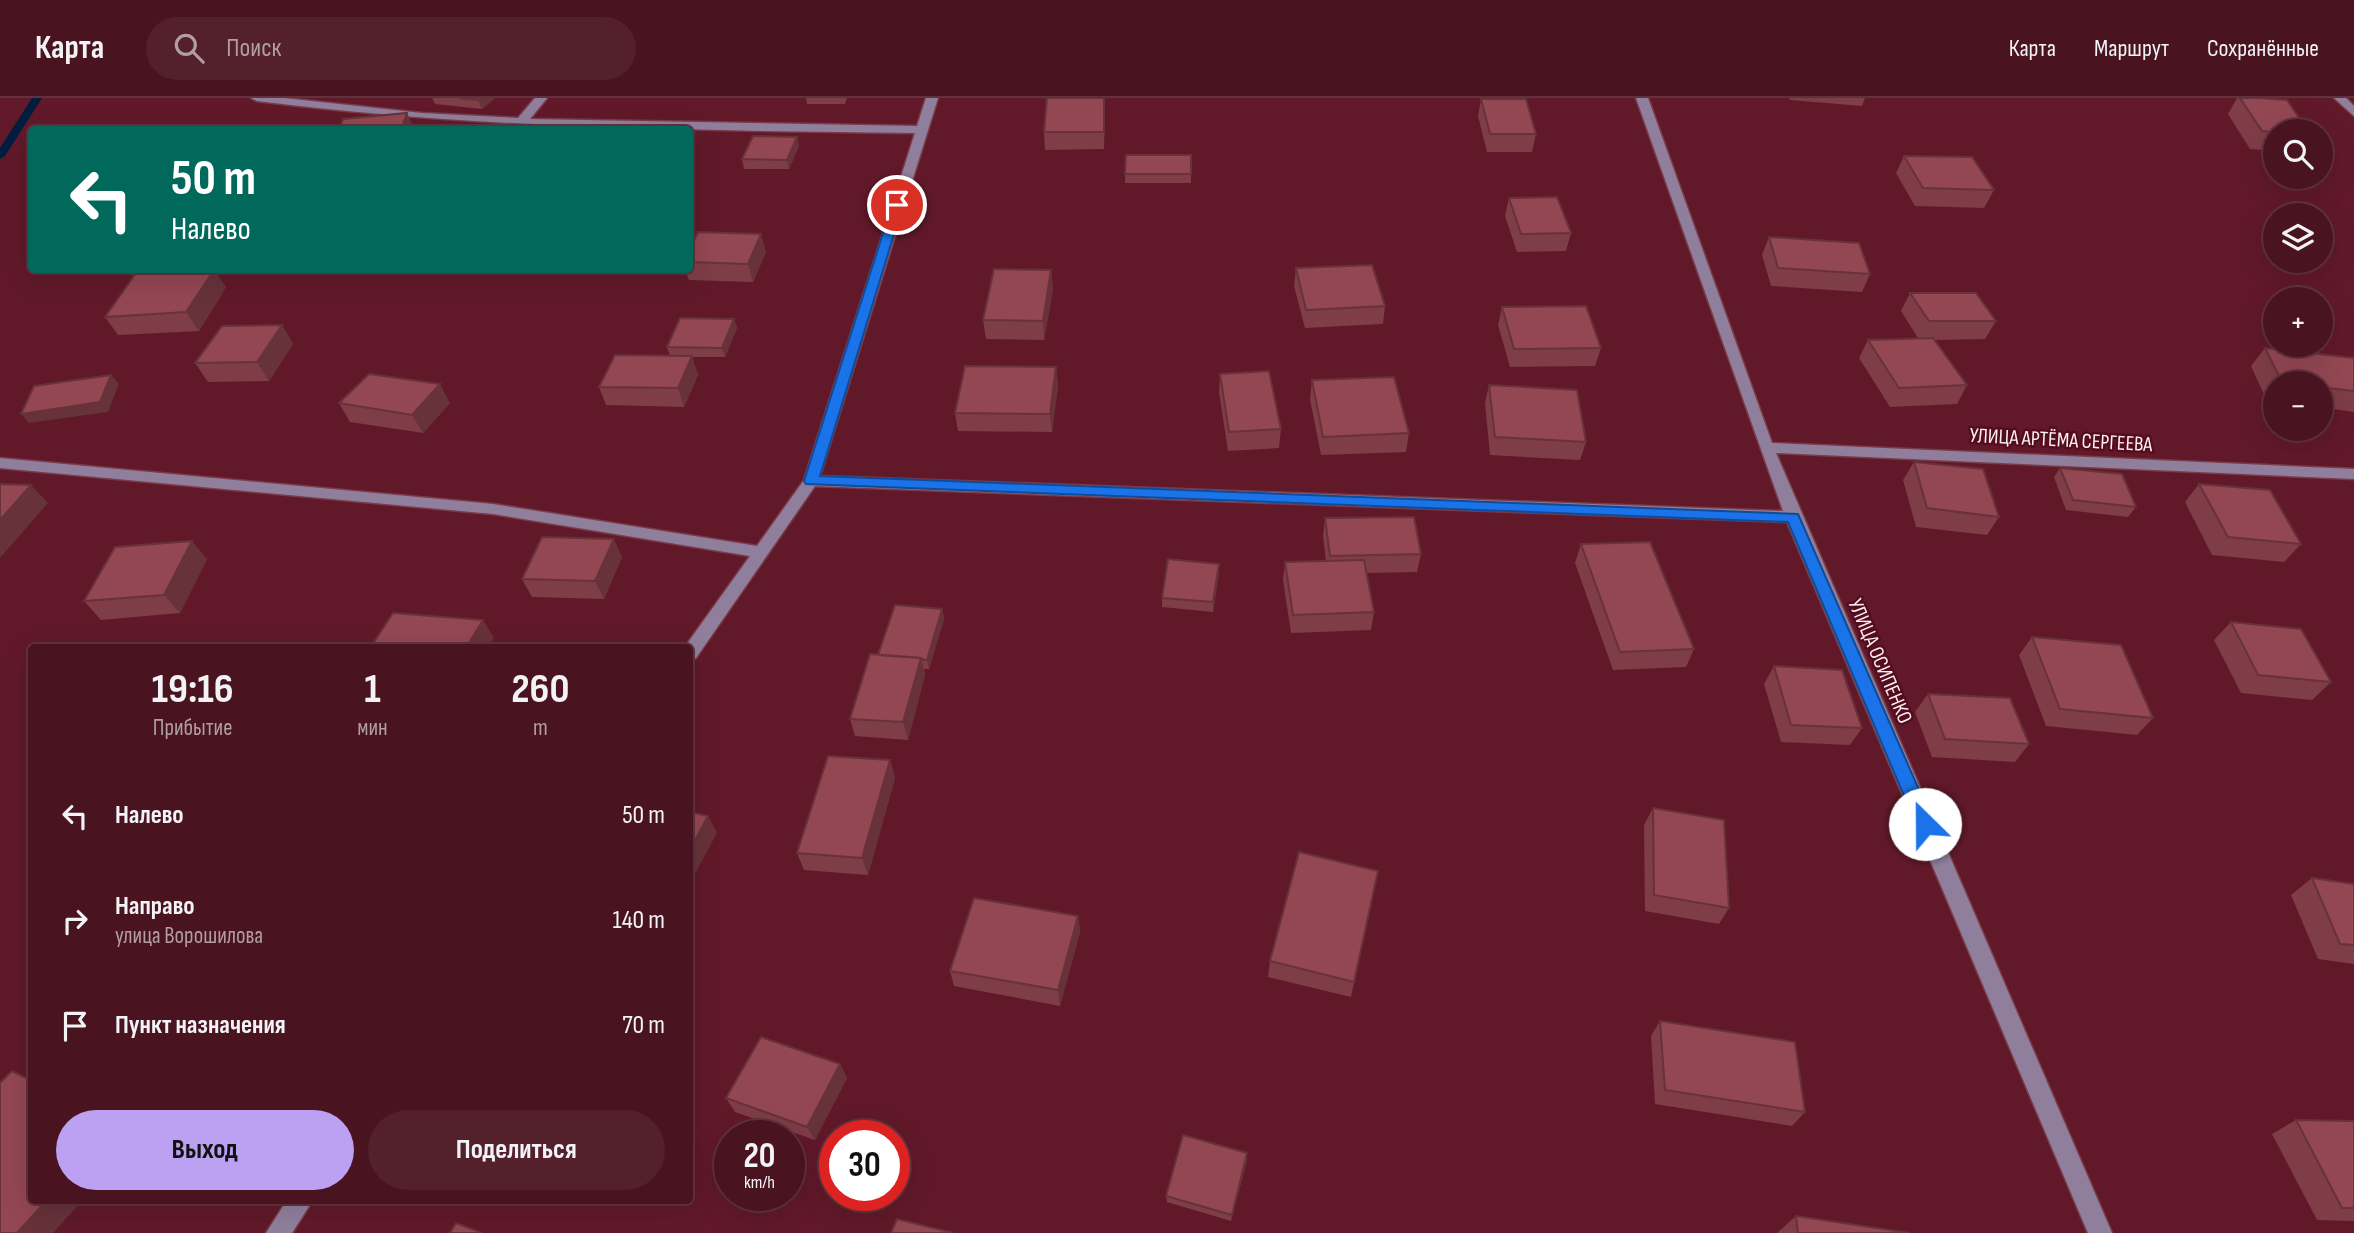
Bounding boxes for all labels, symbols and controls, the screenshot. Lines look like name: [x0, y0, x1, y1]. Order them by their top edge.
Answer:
search box: [146, 17, 636, 80]
text: Карта: [35, 28, 104, 68]
icon: search: [170, 29, 208, 67]
text: Поиск: [226, 33, 281, 64]
text: Карта: [2009, 34, 2056, 63]
text: Маршрут: [2094, 34, 2169, 63]
text: Сохранённые: [2207, 34, 2319, 63]
map controls: [2263, 119, 2333, 441]
button: search: [2263, 119, 2333, 189]
text: 50 m: [171, 150, 256, 209]
icon: left: [56, 154, 147, 245]
pin: [867, 175, 927, 235]
icon: arrive: [878, 186, 916, 224]
button: layers: [2263, 203, 2333, 273]
text: Налево: [171, 210, 251, 249]
button: +: [2263, 287, 2333, 357]
button: −: [2263, 371, 2333, 441]
street label: УЛИЦА АРТЁМА СЕРГЕЕВА: [1969, 423, 2154, 457]
street label: УЛИЦА ОСИПЕНКО: [1843, 595, 1917, 727]
text: 19:16: [152, 664, 234, 715]
text: 1: [364, 664, 381, 715]
text: 260: [511, 664, 569, 715]
text: Прибытие: [153, 714, 232, 742]
text: мин: [357, 714, 388, 742]
text: m: [533, 714, 548, 742]
position arrow: [1888, 787, 1962, 861]
icon: left: [56, 797, 94, 835]
text: Налево: [115, 800, 184, 831]
text: 50 m: [622, 800, 665, 831]
text: Направо: [115, 891, 194, 922]
icon: right: [56, 902, 94, 940]
text: 140 m: [613, 905, 665, 936]
text: улица Ворошилова: [115, 922, 263, 950]
icon: arrive: [56, 1007, 94, 1045]
text: Пункт назначения: [115, 1010, 286, 1041]
text: 70 m: [622, 1010, 665, 1041]
button: Выход: [56, 1110, 354, 1190]
button: Поделиться: [368, 1110, 665, 1190]
speed limit sign: 30: [819, 1120, 910, 1211]
text: 20: [744, 1135, 776, 1178]
text: km/h: [744, 1172, 775, 1193]

